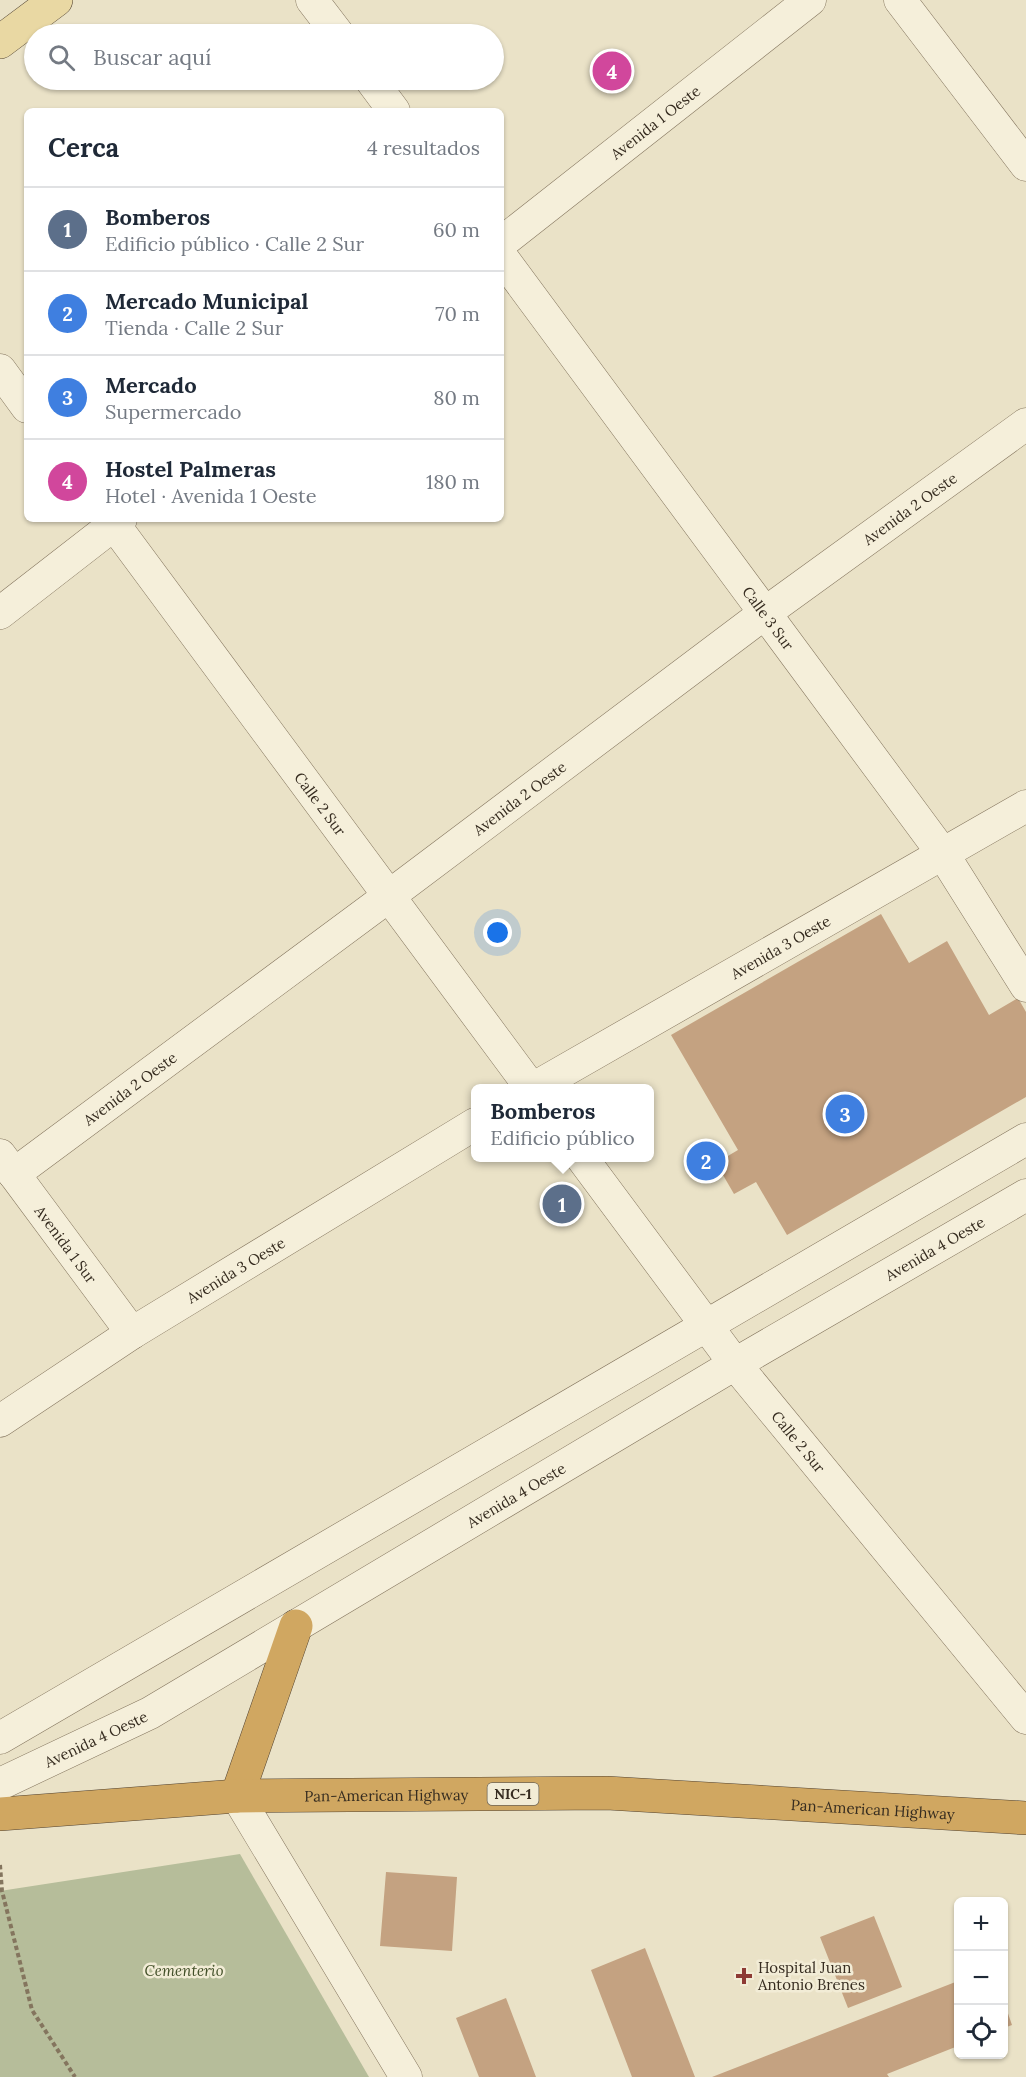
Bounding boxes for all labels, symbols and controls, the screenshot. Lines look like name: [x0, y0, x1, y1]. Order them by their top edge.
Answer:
search box: [24, 24, 504, 90]
icon: search: [45, 41, 78, 74]
text: Buscar aquí: [93, 43, 211, 71]
pin: 4: [592, 48, 632, 94]
street label: Avenida 1 Oeste: [606, 81, 704, 164]
text: Cerca: [48, 131, 119, 164]
text: 4 resultados: [367, 135, 480, 160]
text: Bomberos: [105, 203, 210, 231]
text: 1: [63, 217, 72, 242]
text: 60 m: [433, 217, 480, 242]
text: Edificio público · Calle 2 Sur: [105, 231, 364, 256]
text: Mercado Municipal: [105, 287, 308, 315]
text: 2: [62, 301, 73, 326]
text: 70 m: [435, 301, 480, 326]
text: Tienda · Calle 2 Sur: [105, 315, 283, 340]
text: Mercado: [105, 371, 197, 399]
text: 3: [62, 385, 73, 410]
text: 80 m: [433, 385, 480, 410]
text: Supermercado: [105, 399, 241, 424]
text: Hostel Palmeras: [105, 455, 276, 483]
street label: Avenida 2 Oeste: [858, 468, 960, 549]
text: 4: [62, 469, 73, 494]
text: 180 m: [426, 469, 480, 494]
text: Hotel · Avenida 1 Oeste: [105, 483, 317, 508]
street label: Calle 3 Sur: [739, 582, 799, 654]
street label: Avenida 2 Oeste: [468, 757, 570, 840]
street label: Calle 2 Sur: [291, 768, 351, 840]
street label: Avenida 3 Oeste: [726, 911, 834, 983]
your location: [483, 918, 512, 947]
street label: Avenida 2 Oeste: [78, 1047, 180, 1130]
popup: [471, 1084, 654, 1162]
pin: 3: [826, 1092, 864, 1136]
text: Bomberos: [490, 1097, 595, 1125]
text: Edificio público: [490, 1125, 635, 1150]
pin: 2: [686, 1138, 726, 1184]
pin: 1: [542, 1182, 582, 1226]
street label: Avenida 1 Sur: [30, 1201, 101, 1287]
street label: Avenida 4 Oeste: [881, 1212, 988, 1285]
street label: Avenida 3 Oeste: [182, 1233, 288, 1308]
street label: Calle 2 Sur: [768, 1407, 830, 1477]
street label: Avenida 4 Oeste: [462, 1458, 569, 1532]
street label: Avenida 4 Oeste: [40, 1706, 150, 1772]
road number: NIC-1: [488, 1783, 538, 1805]
street label: Pan-American Highway: [304, 1785, 469, 1805]
street label: Pan-American Highway: [790, 1794, 955, 1823]
map controls: [954, 1897, 1008, 2059]
button: +: [954, 1897, 1008, 1951]
button: −: [954, 1951, 1008, 2005]
place label: Hospital Juan Antonio Brenes: [757, 1958, 865, 1994]
park label: Cementerio: [144, 1961, 224, 1980]
marker: Hospital Juan Antonio Brenes: [735, 1967, 753, 1985]
button: locate: [954, 2005, 1008, 2059]

